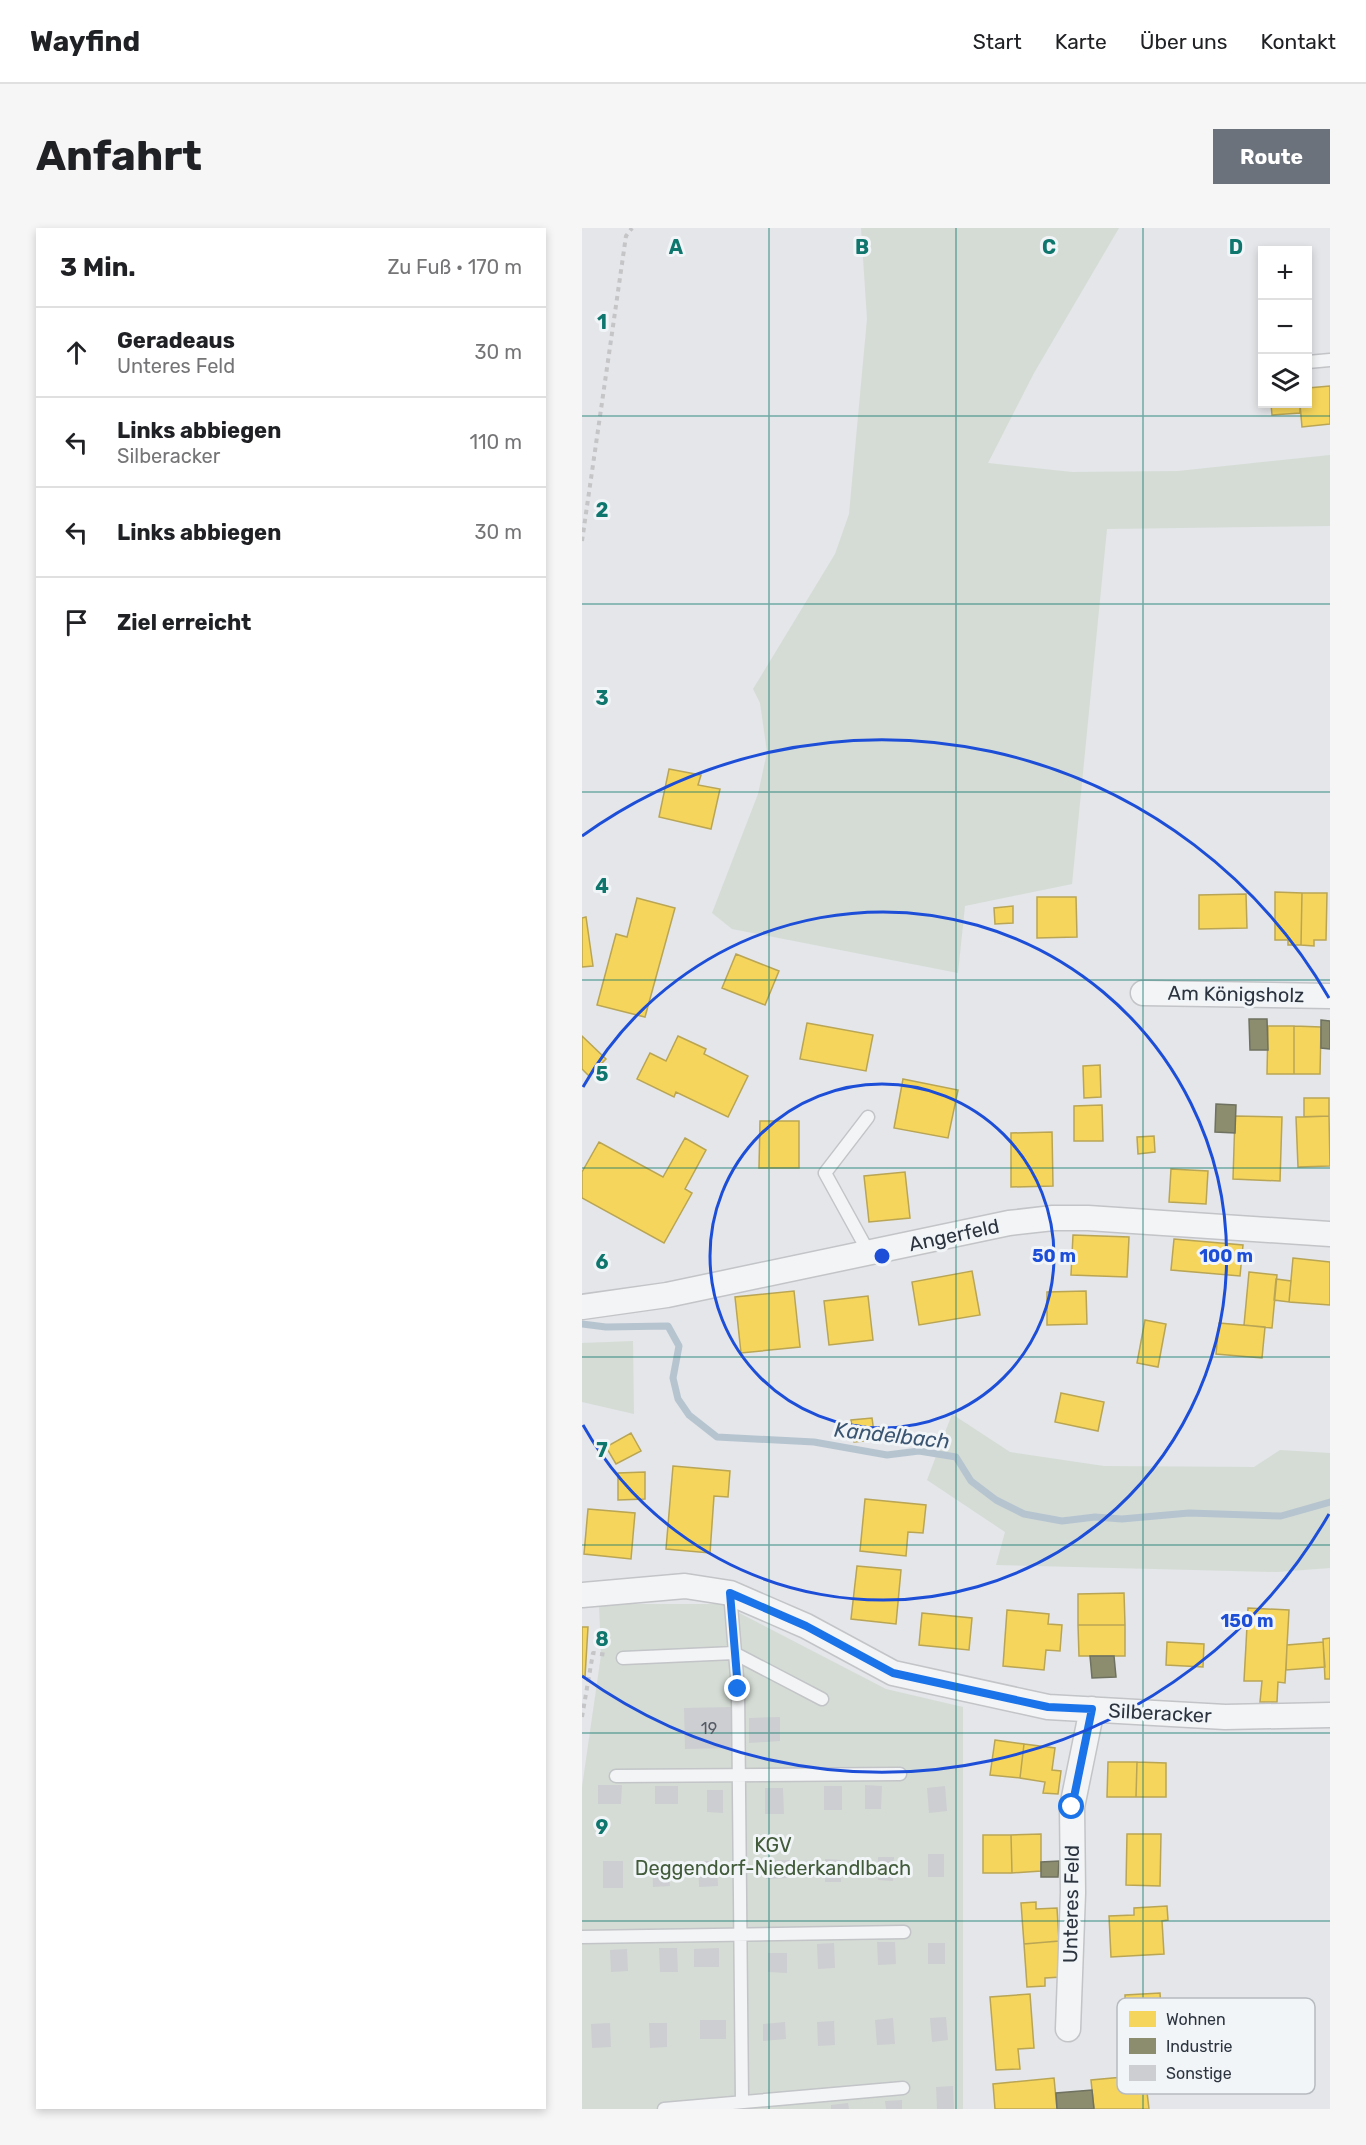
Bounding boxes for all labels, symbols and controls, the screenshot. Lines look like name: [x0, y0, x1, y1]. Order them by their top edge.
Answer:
text: Wayfind: [30, 25, 140, 58]
text: Start: [973, 29, 1022, 54]
text: Karte: [1055, 29, 1107, 54]
text: Über uns: [1140, 29, 1228, 54]
text: Kontakt: [1261, 29, 1336, 54]
button: Route: [1213, 129, 1330, 184]
text: Anfahrt: [36, 131, 202, 181]
text: A: [669, 235, 684, 259]
text: B: [855, 235, 869, 259]
text: C: [1042, 235, 1056, 259]
text: D: [1229, 235, 1243, 259]
map controls: [1258, 246, 1312, 408]
button: +: [1258, 246, 1312, 300]
text: 3 Min.: [60, 252, 136, 283]
text: Zu Fuß · 170 m: [387, 255, 522, 279]
button: −: [1258, 300, 1312, 354]
text: 1: [597, 310, 607, 334]
text: Geradeaus: [117, 327, 235, 354]
icon: ahead: [60, 336, 93, 369]
text: 30 m: [475, 340, 522, 364]
text: Unteres Feld: [117, 354, 235, 378]
button: layers: [1258, 354, 1312, 408]
text: Links abbiegen: [117, 417, 281, 444]
icon: left: [60, 426, 93, 459]
text: 110 m: [470, 430, 522, 454]
text: Silberacker: [117, 444, 220, 468]
text: 2: [596, 498, 609, 522]
icon: left: [60, 516, 93, 549]
text: Links abbiegen: [117, 519, 281, 546]
text: 30 m: [475, 520, 522, 544]
icon: arrive: [60, 606, 93, 639]
text: Ziel erreicht: [117, 609, 251, 636]
text: 3: [595, 686, 609, 710]
text: 4: [595, 874, 609, 898]
street label: Am Königsholz: [1167, 981, 1305, 1007]
text: 5: [596, 1062, 609, 1086]
street label: Angerfeld: [907, 1214, 1001, 1256]
text: 50 m: [1032, 1245, 1076, 1267]
text: 100 m: [1199, 1245, 1253, 1267]
centre of rings: [872, 1246, 892, 1266]
text: 6: [595, 1250, 609, 1274]
water label: Kandelbach: [833, 1417, 951, 1453]
text: 7: [596, 1438, 608, 1462]
text: 150 m: [1220, 1610, 1274, 1632]
text: 8: [595, 1627, 609, 1651]
route end: [724, 1675, 750, 1701]
street label: Silberacker: [1108, 1698, 1213, 1728]
house number: 19: [701, 1719, 717, 1738]
route start: [1058, 1793, 1084, 1819]
text: 9: [596, 1815, 609, 1839]
park label: KGV Deggendorf-Niederkandlbach: [635, 1833, 911, 1880]
street label: Unteres Feld: [1058, 1845, 1084, 1963]
legend: [1117, 1998, 1315, 2094]
text: Wohnen: [1166, 2010, 1226, 2029]
text: Industrie: [1166, 2037, 1233, 2056]
text: Sonstige: [1166, 2064, 1232, 2083]

